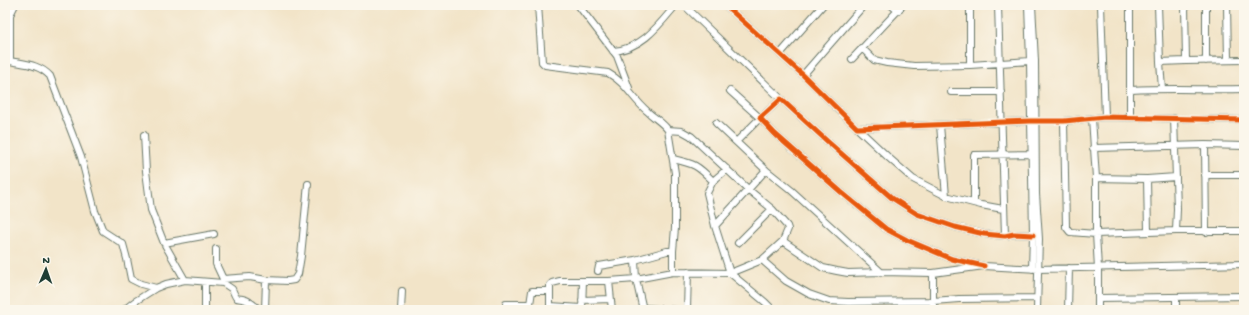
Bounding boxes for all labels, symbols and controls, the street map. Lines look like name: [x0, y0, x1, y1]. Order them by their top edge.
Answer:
north arrow: [26, 249, 66, 289]
text: N: [42, 255, 50, 267]

